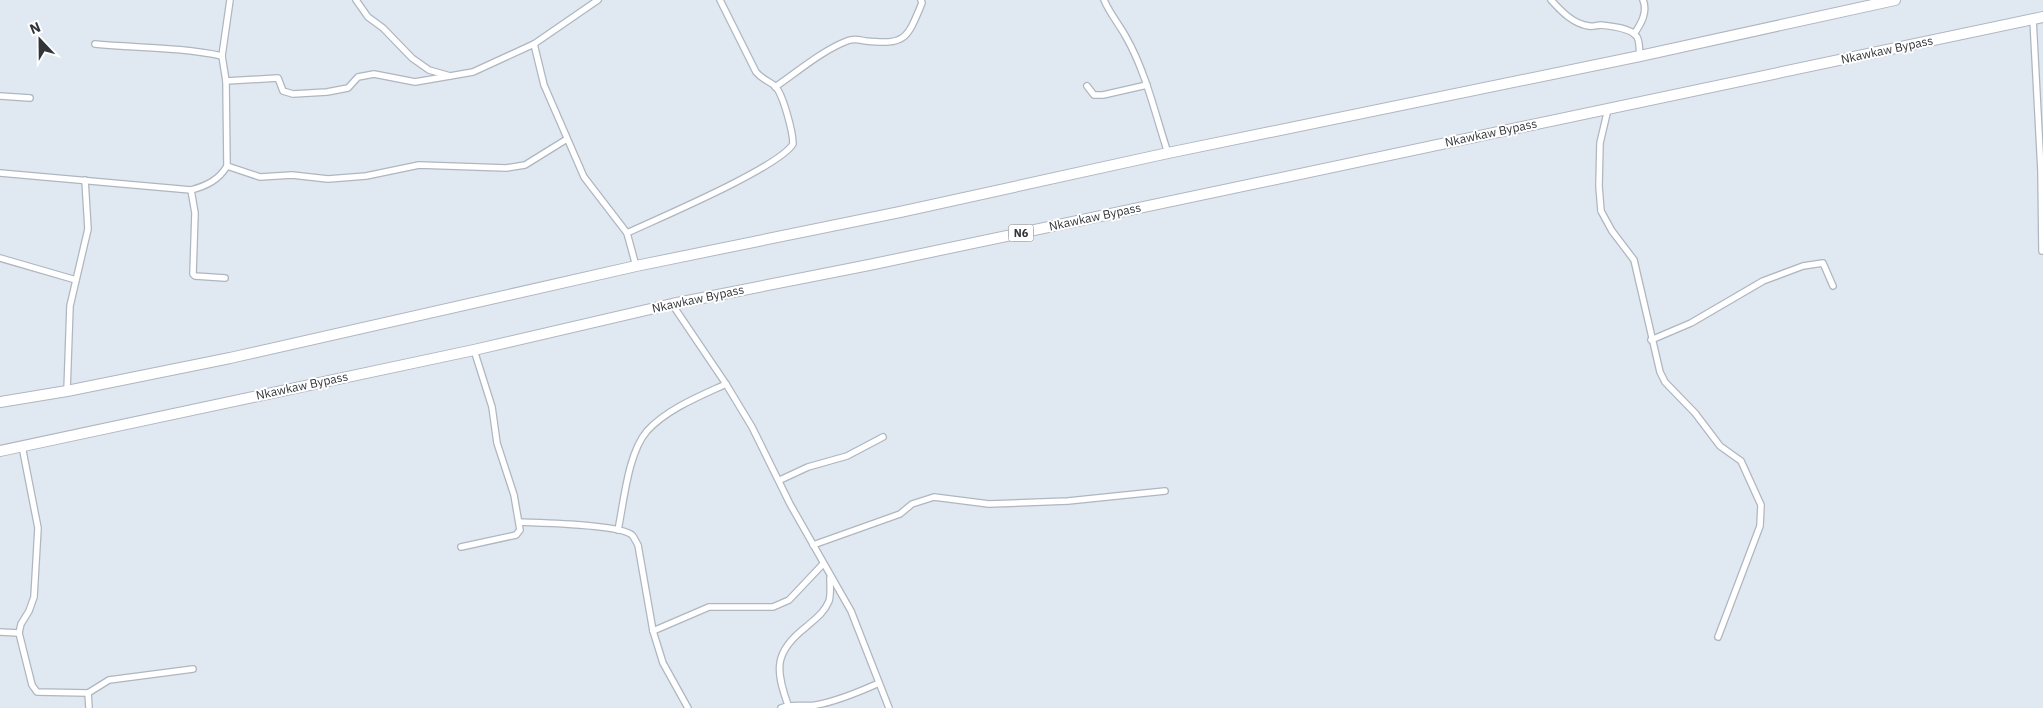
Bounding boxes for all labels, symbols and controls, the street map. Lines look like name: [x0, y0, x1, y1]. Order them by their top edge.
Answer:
north arrow: [15, 15, 65, 65]
text: N: [27, 18, 43, 38]
street label: Nkawkaw Bypass: [1840, 32, 1934, 67]
street label: Nkawkaw Bypass: [1444, 115, 1538, 150]
street label: Nkawkaw Bypass: [1048, 199, 1142, 234]
road number: N6: [1008, 224, 1034, 242]
street label: Nkawkaw Bypass: [651, 281, 745, 316]
street label: Nkawkaw Bypass: [255, 368, 349, 403]

